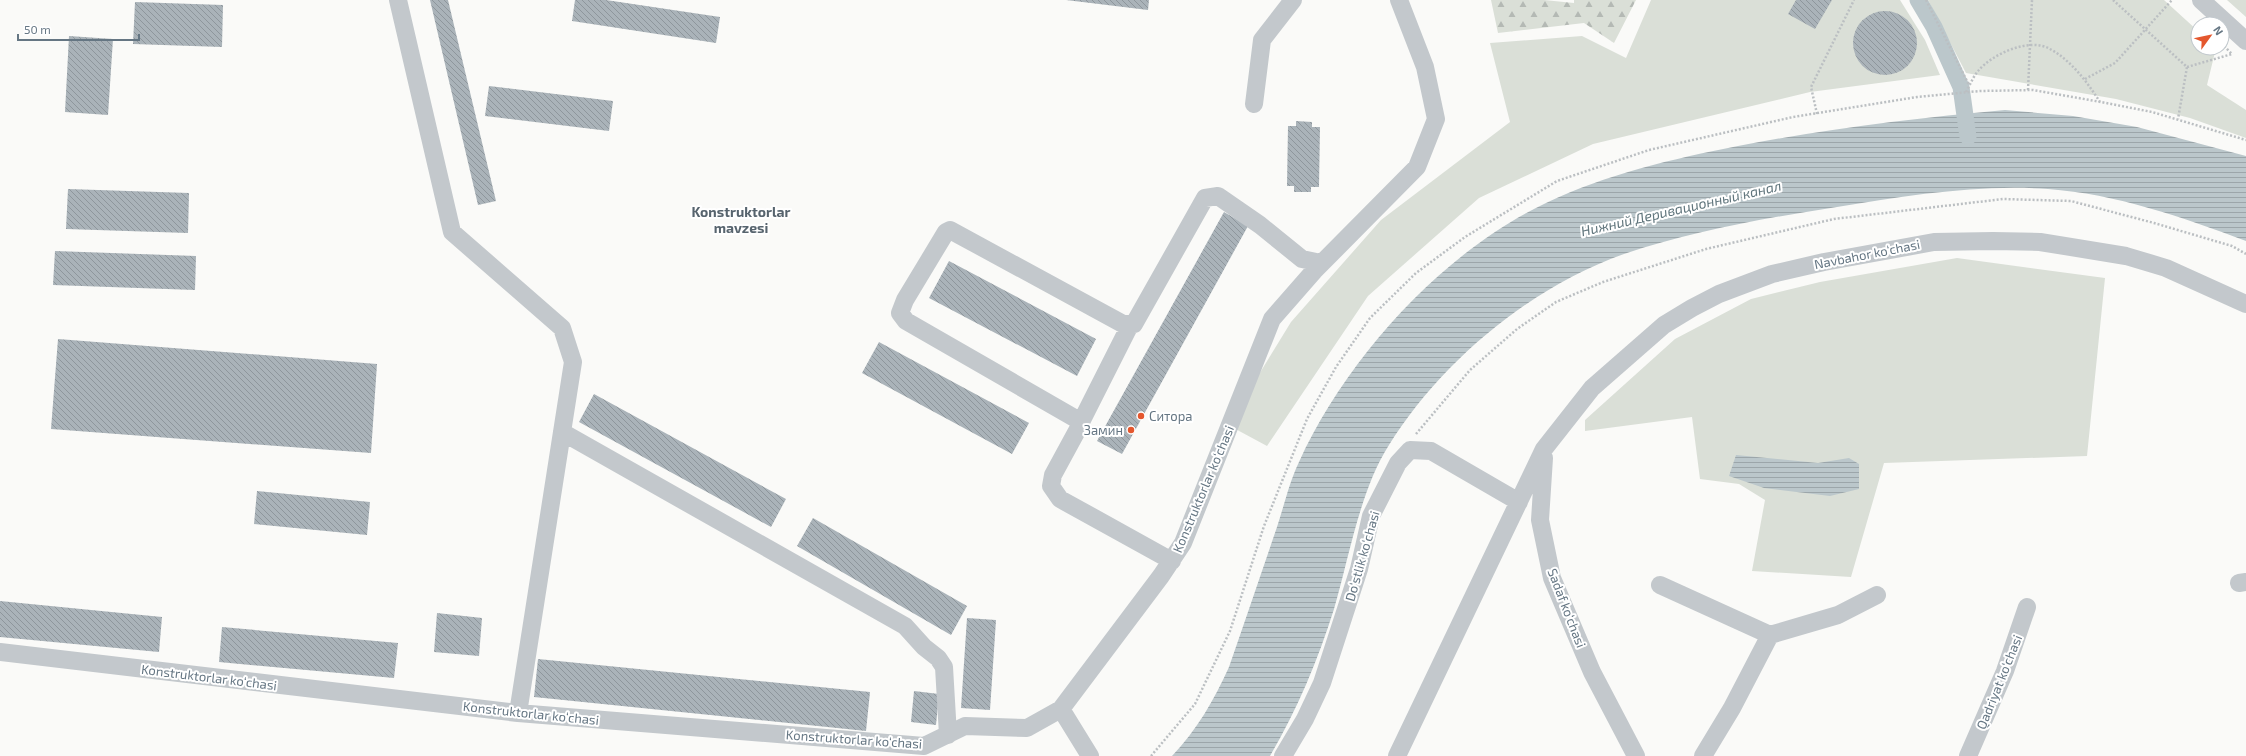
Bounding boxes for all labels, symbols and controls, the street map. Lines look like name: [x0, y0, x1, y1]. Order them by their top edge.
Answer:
scale bar: [18, 16, 139, 42]
north arrow: [2190, 16, 2230, 56]
text: 50 m: [24, 22, 51, 36]
text: N: [2211, 23, 2226, 37]
water label: Нижний Деривационный канал: [1579, 177, 1783, 239]
district label: Konstruktorlar mavzesi: [691, 203, 791, 236]
street label: Navbahor ko‘chasi: [1813, 236, 1921, 272]
place label: Ситора: [1149, 408, 1193, 424]
marker: Ситора: [1136, 411, 1146, 421]
place label: Замин: [1084, 422, 1123, 438]
street label: Konstruktorlar ko‘chasi: [1169, 423, 1237, 555]
marker: Замин: [1126, 425, 1136, 435]
street label: Do‘stlik ko‘chasi: [1341, 509, 1383, 603]
street label: Sadaf ko‘chasi: [1545, 566, 1589, 650]
street label: Qadriyat ko‘chasi: [1973, 632, 2025, 732]
street label: Konstruktorlar ko‘chasi: [140, 661, 278, 693]
street label: Konstruktorlar ko‘chasi: [462, 698, 600, 728]
street label: Konstruktorlar ko‘chasi: [785, 726, 923, 752]

